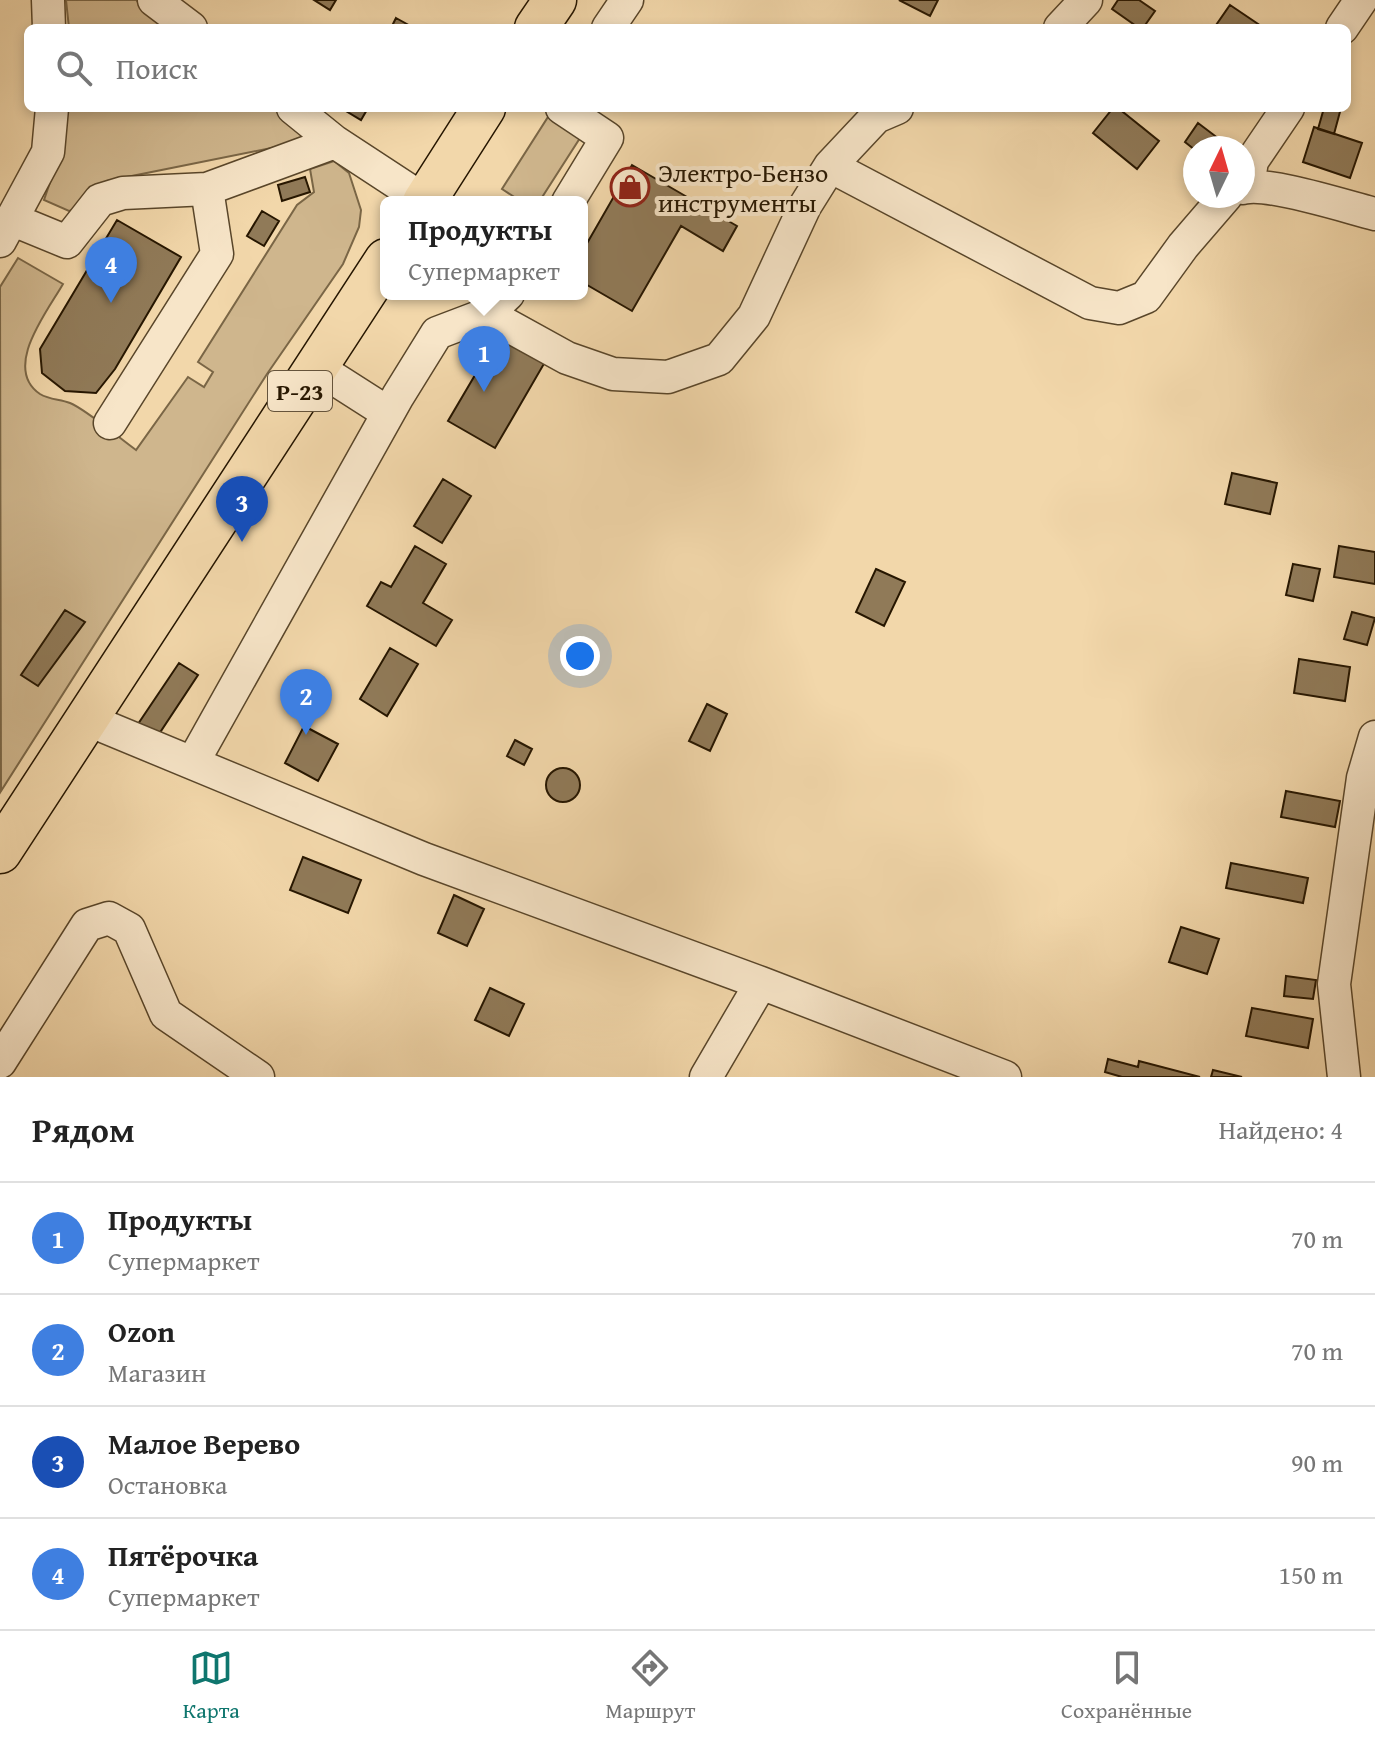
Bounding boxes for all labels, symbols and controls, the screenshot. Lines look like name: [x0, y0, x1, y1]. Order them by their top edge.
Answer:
search box: [24, 24, 1351, 112]
icon: search: [52, 46, 96, 90]
text: Поиск: [116, 46, 198, 90]
north arrow: [1183, 136, 1255, 208]
place label: Электро-Бензо инструменты: [658, 153, 828, 222]
shop icon: Электро-Бензо инструменты: [609, 166, 651, 208]
popup: [380, 196, 588, 300]
text: Продукты: [408, 207, 552, 251]
pin: 4: [85, 237, 137, 303]
text: Супермаркет: [408, 251, 560, 290]
pin: 1: [458, 326, 510, 392]
road number: Р-23: [268, 371, 332, 411]
pin: 3: [216, 476, 268, 542]
your location: [560, 636, 600, 676]
pin: 2: [280, 669, 332, 735]
text: Рядом: [32, 1105, 135, 1154]
text: Найдено: 4: [1219, 1110, 1343, 1149]
text: Продукты: [108, 1197, 252, 1241]
text: 1: [51, 1219, 65, 1258]
text: 70 m: [1291, 1219, 1343, 1258]
text: Супермаркет: [108, 1241, 260, 1280]
text: Ozon: [108, 1309, 175, 1353]
text: 2: [51, 1331, 65, 1370]
text: 70 m: [1291, 1331, 1343, 1370]
text: Магазин: [108, 1353, 206, 1392]
text: Малое Верево: [108, 1421, 300, 1465]
text: 3: [51, 1443, 65, 1482]
text: 90 m: [1291, 1443, 1343, 1482]
text: Остановка: [108, 1465, 227, 1504]
text: Пятёрочка: [108, 1533, 258, 1577]
text: 4: [51, 1555, 65, 1594]
text: 150 m: [1278, 1555, 1343, 1594]
text: Супермаркет: [108, 1577, 260, 1616]
tab: Карта: [183, 1646, 240, 1726]
tab: Маршрут: [605, 1646, 695, 1726]
tab: Сохранённые: [1061, 1646, 1192, 1726]

